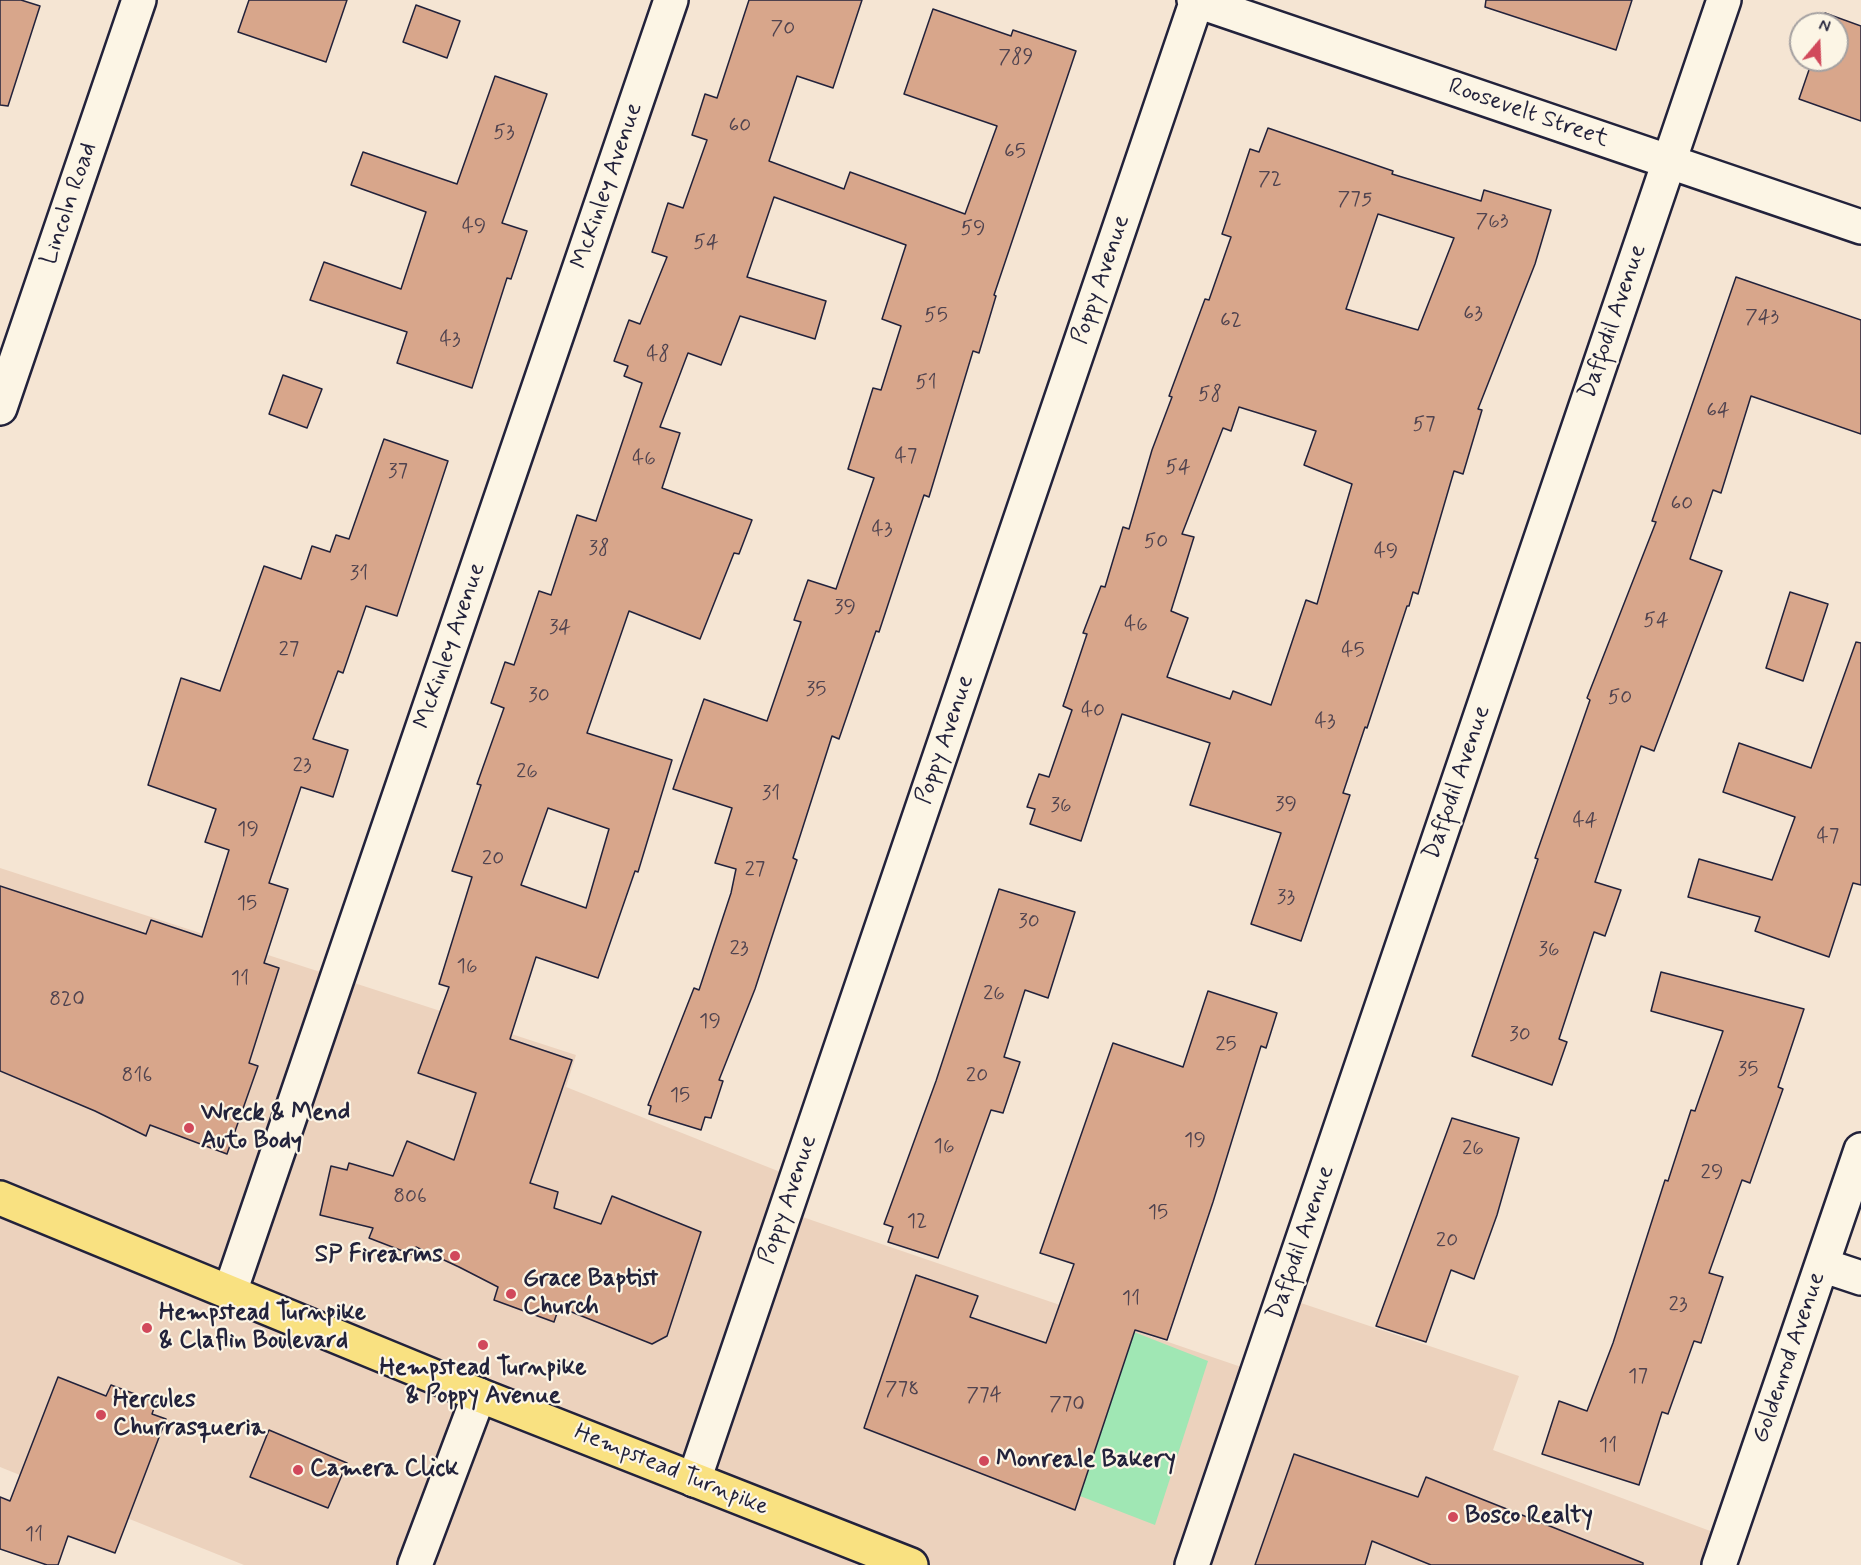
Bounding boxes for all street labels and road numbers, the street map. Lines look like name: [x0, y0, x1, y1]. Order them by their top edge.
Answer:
street label: Roosevelt Street: [1444, 73, 1612, 155]
street label: McKinley Avenue: [566, 99, 650, 273]
street label: Lincoln Road: [36, 139, 104, 269]
street label: Poppy Avenue: [1066, 212, 1138, 348]
street label: Daffodil Avenue: [1574, 241, 1654, 403]
street label: McKinley Avenue: [409, 559, 493, 733]
street label: Poppy Avenue: [910, 672, 982, 808]
street label: Daffodil Avenue: [1418, 702, 1498, 864]
street label: Poppy Avenue: [753, 1132, 825, 1268]
street label: Daffodil Avenue: [1262, 1162, 1342, 1324]
street label: Goldenrod Avenue: [1747, 1269, 1833, 1447]
street label: Hempstead Turnpike: [570, 1419, 772, 1523]

